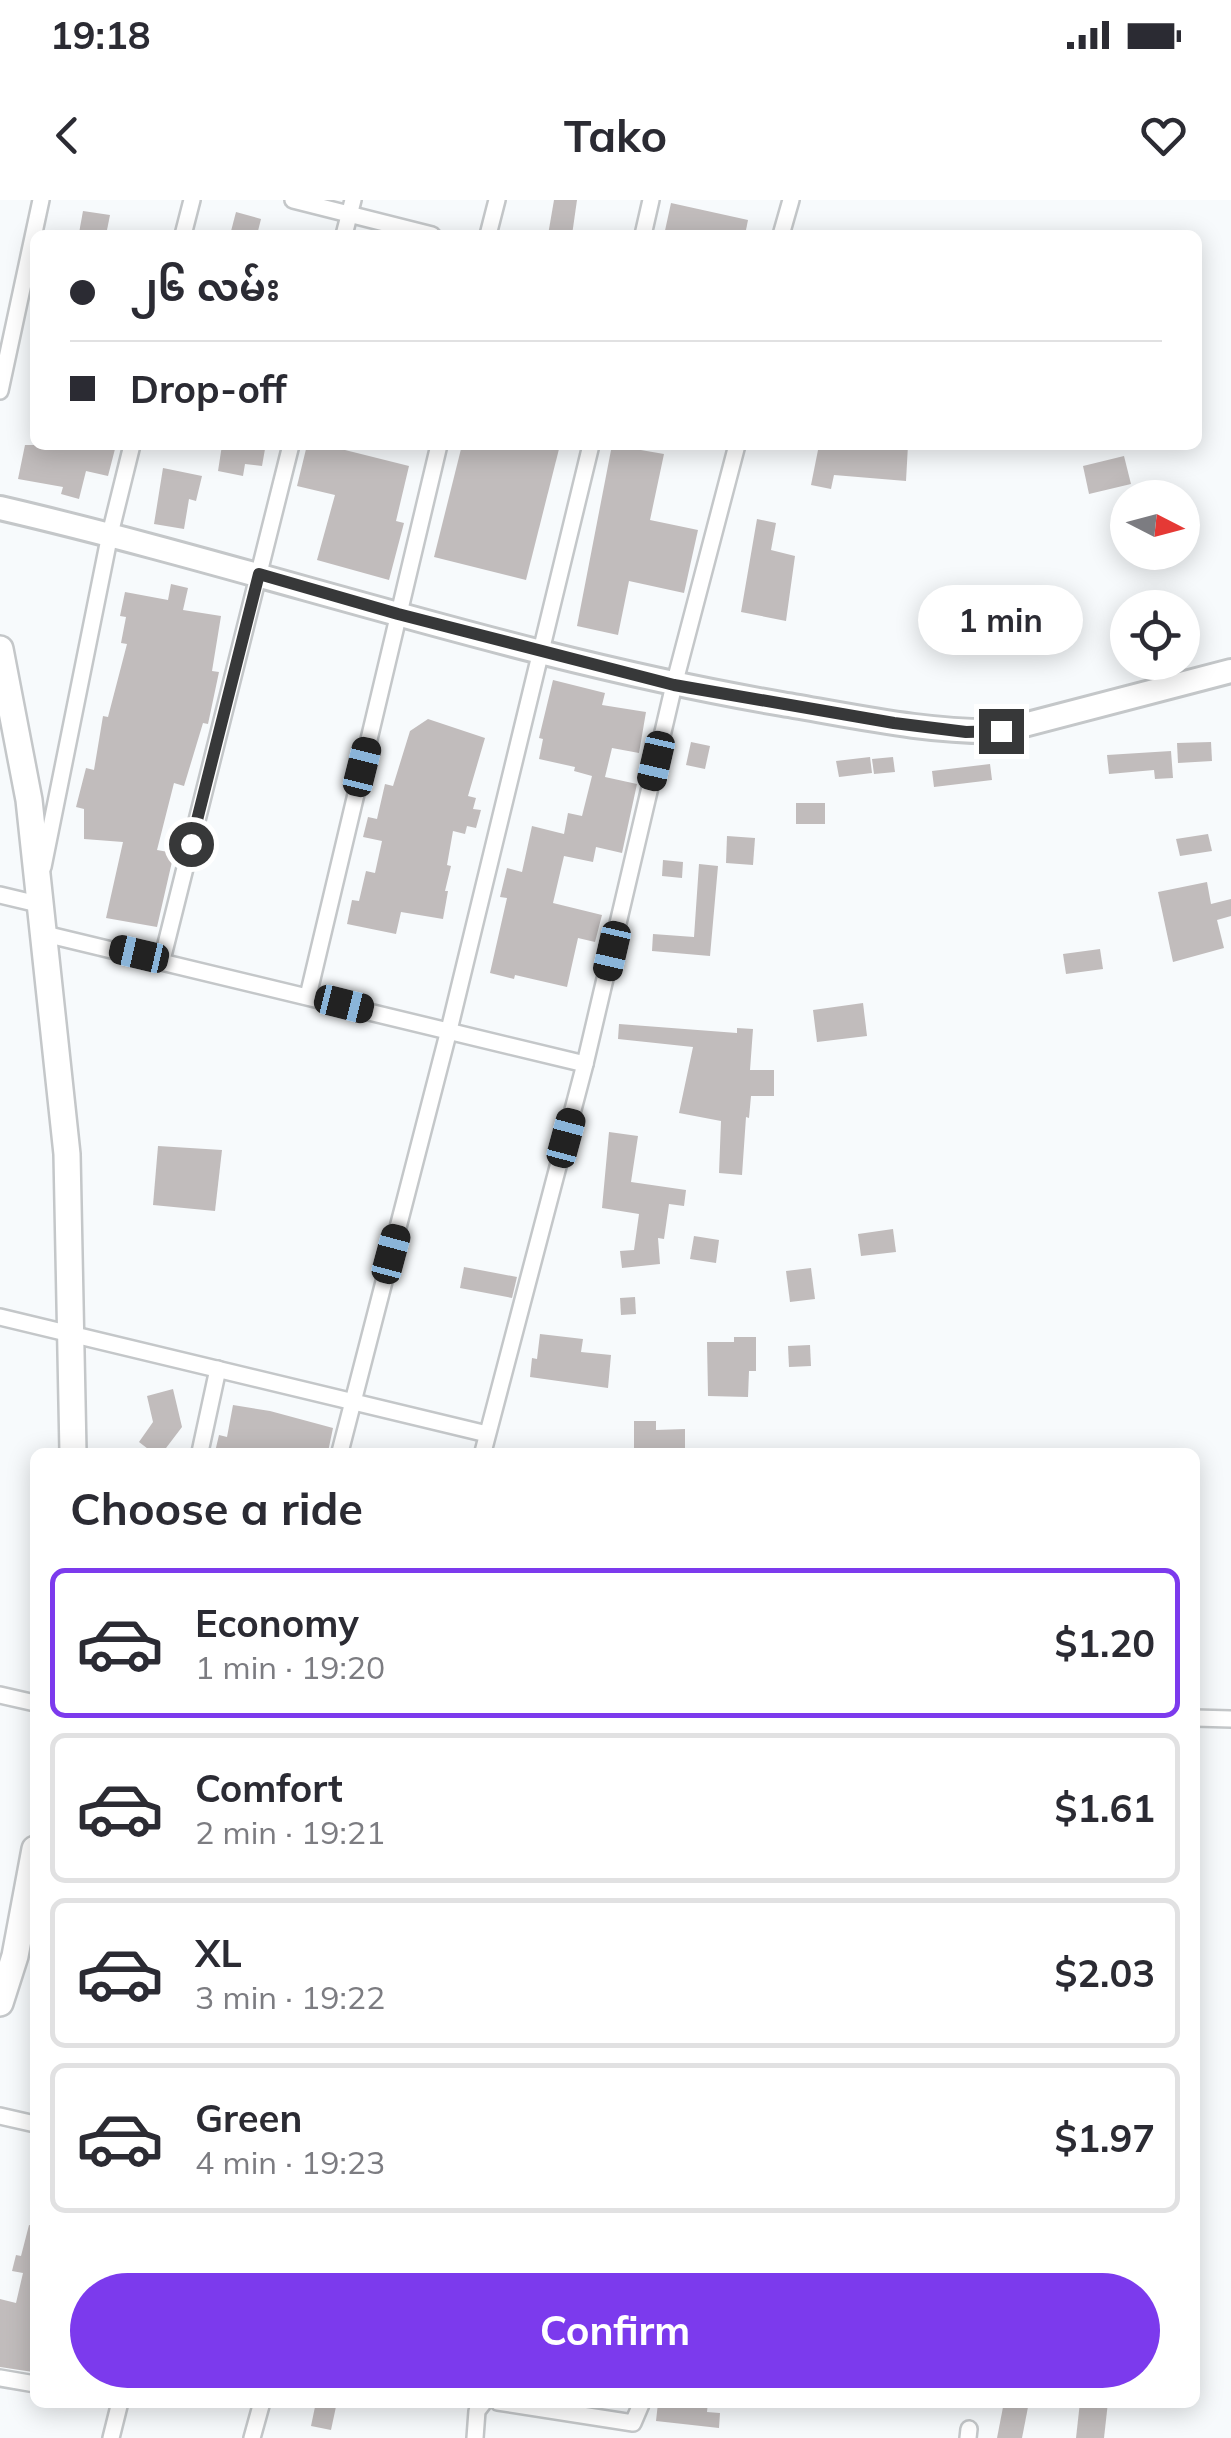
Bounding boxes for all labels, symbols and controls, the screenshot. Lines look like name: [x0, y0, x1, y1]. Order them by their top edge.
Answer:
text: 19:18: [50, 11, 151, 59]
text: Tako: [564, 107, 667, 163]
icon: back: [40, 108, 95, 163]
icon: heart: [1136, 108, 1191, 163]
text: ၂၆ လမ်း: [130, 263, 280, 311]
text: Drop-off: [130, 365, 287, 413]
north arrow: [1110, 480, 1200, 570]
map controls: [1110, 480, 1200, 680]
callout: 1 min: [918, 586, 1084, 656]
button: locate: [1110, 590, 1200, 680]
text: 1 min: [958, 600, 1043, 640]
route end: [979, 709, 1024, 754]
car: [635, 728, 677, 794]
car: [340, 734, 384, 800]
route start: [169, 822, 214, 867]
car: [591, 918, 633, 984]
car: [106, 933, 172, 975]
car: [311, 982, 377, 1026]
car: [544, 1105, 588, 1171]
car: [369, 1221, 413, 1287]
text: Choose a ride: [70, 1480, 363, 1536]
icon: car: [75, 1598, 165, 1688]
text: Economy: [195, 1599, 359, 1647]
text: $1.20: [1054, 1619, 1155, 1667]
text: 1 min · 19:20: [195, 1647, 385, 1687]
icon: car: [75, 1763, 165, 1853]
text: Comfort: [195, 1764, 343, 1812]
text: $1.61: [1054, 1784, 1155, 1832]
text: 2 min · 19:21: [195, 1812, 385, 1852]
icon: car: [75, 1928, 165, 2018]
text: XL: [195, 1929, 242, 1977]
text: $2.03: [1054, 1949, 1155, 1997]
text: 3 min · 19:22: [195, 1977, 385, 2017]
icon: car: [75, 2093, 165, 2183]
text: Green: [195, 2094, 302, 2142]
text: $1.97: [1054, 2114, 1155, 2162]
text: 4 min · 19:23: [195, 2142, 385, 2182]
button: Confirm: [70, 2273, 1160, 2388]

